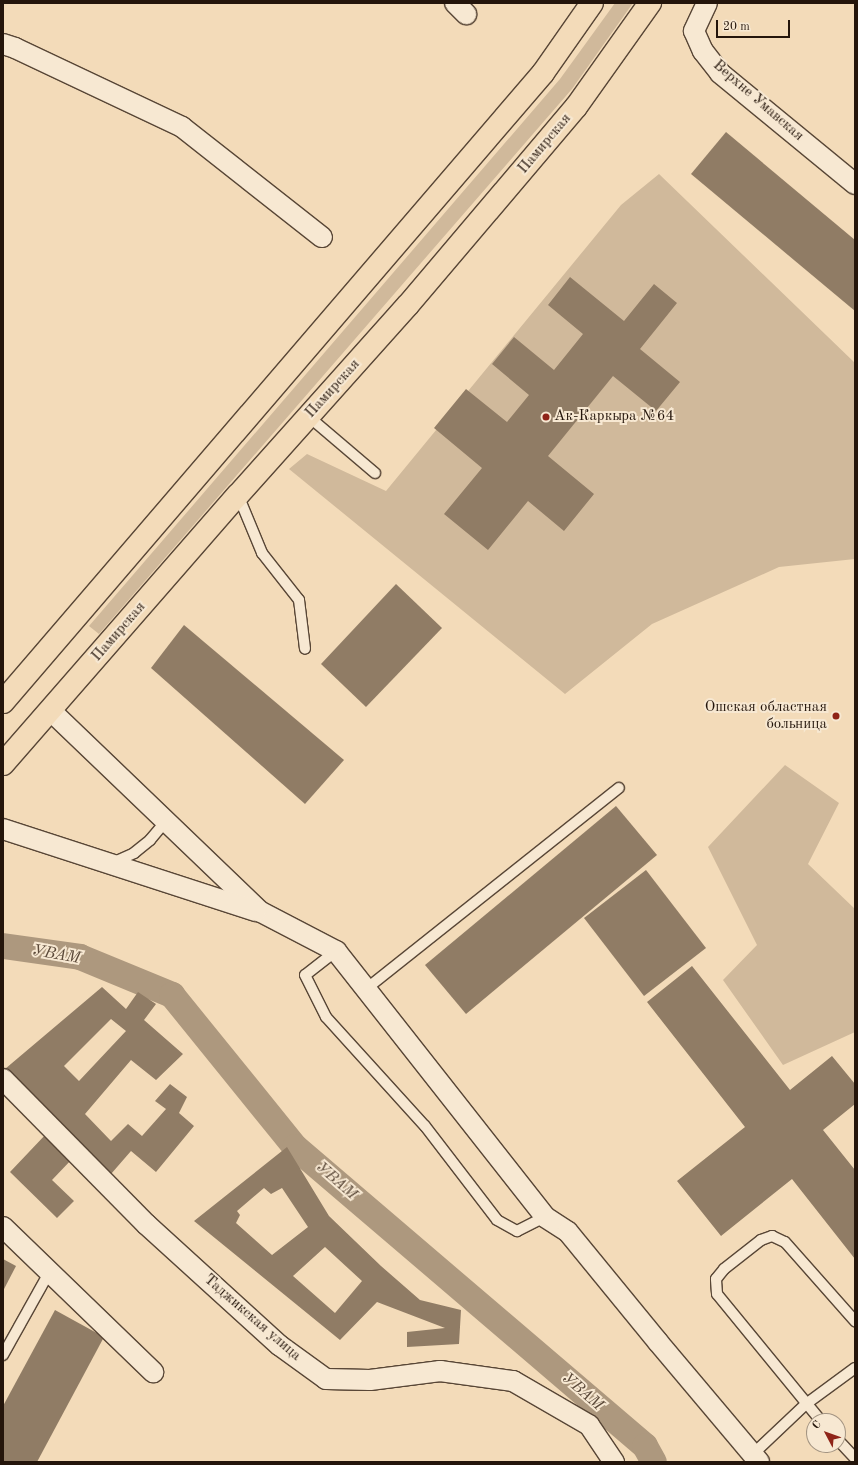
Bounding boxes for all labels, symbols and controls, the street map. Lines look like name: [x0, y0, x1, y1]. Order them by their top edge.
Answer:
scale bar: [718, 12, 792, 38]
text: 20 m: [723, 21, 750, 33]
street label: Верхне Умавская: [709, 57, 807, 145]
street label: Памирская: [515, 110, 575, 178]
street label: Памирская: [302, 356, 364, 422]
place label: Ак-Каркыра №64: [554, 408, 674, 426]
marker: Ак-Каркыра №64: [541, 412, 551, 422]
street label: Памирская: [88, 599, 150, 665]
place label: Ошская областная больница: [705, 698, 827, 733]
marker: Ошская областная больница: [830, 710, 842, 722]
water label: УВАМ: [30, 941, 82, 969]
water label: УВАМ: [311, 1158, 361, 1204]
street label: Таджикская улица: [200, 1271, 304, 1365]
water label: УВАМ: [557, 1369, 607, 1415]
north arrow: [806, 1413, 846, 1453]
text: С: [811, 1419, 824, 1432]

